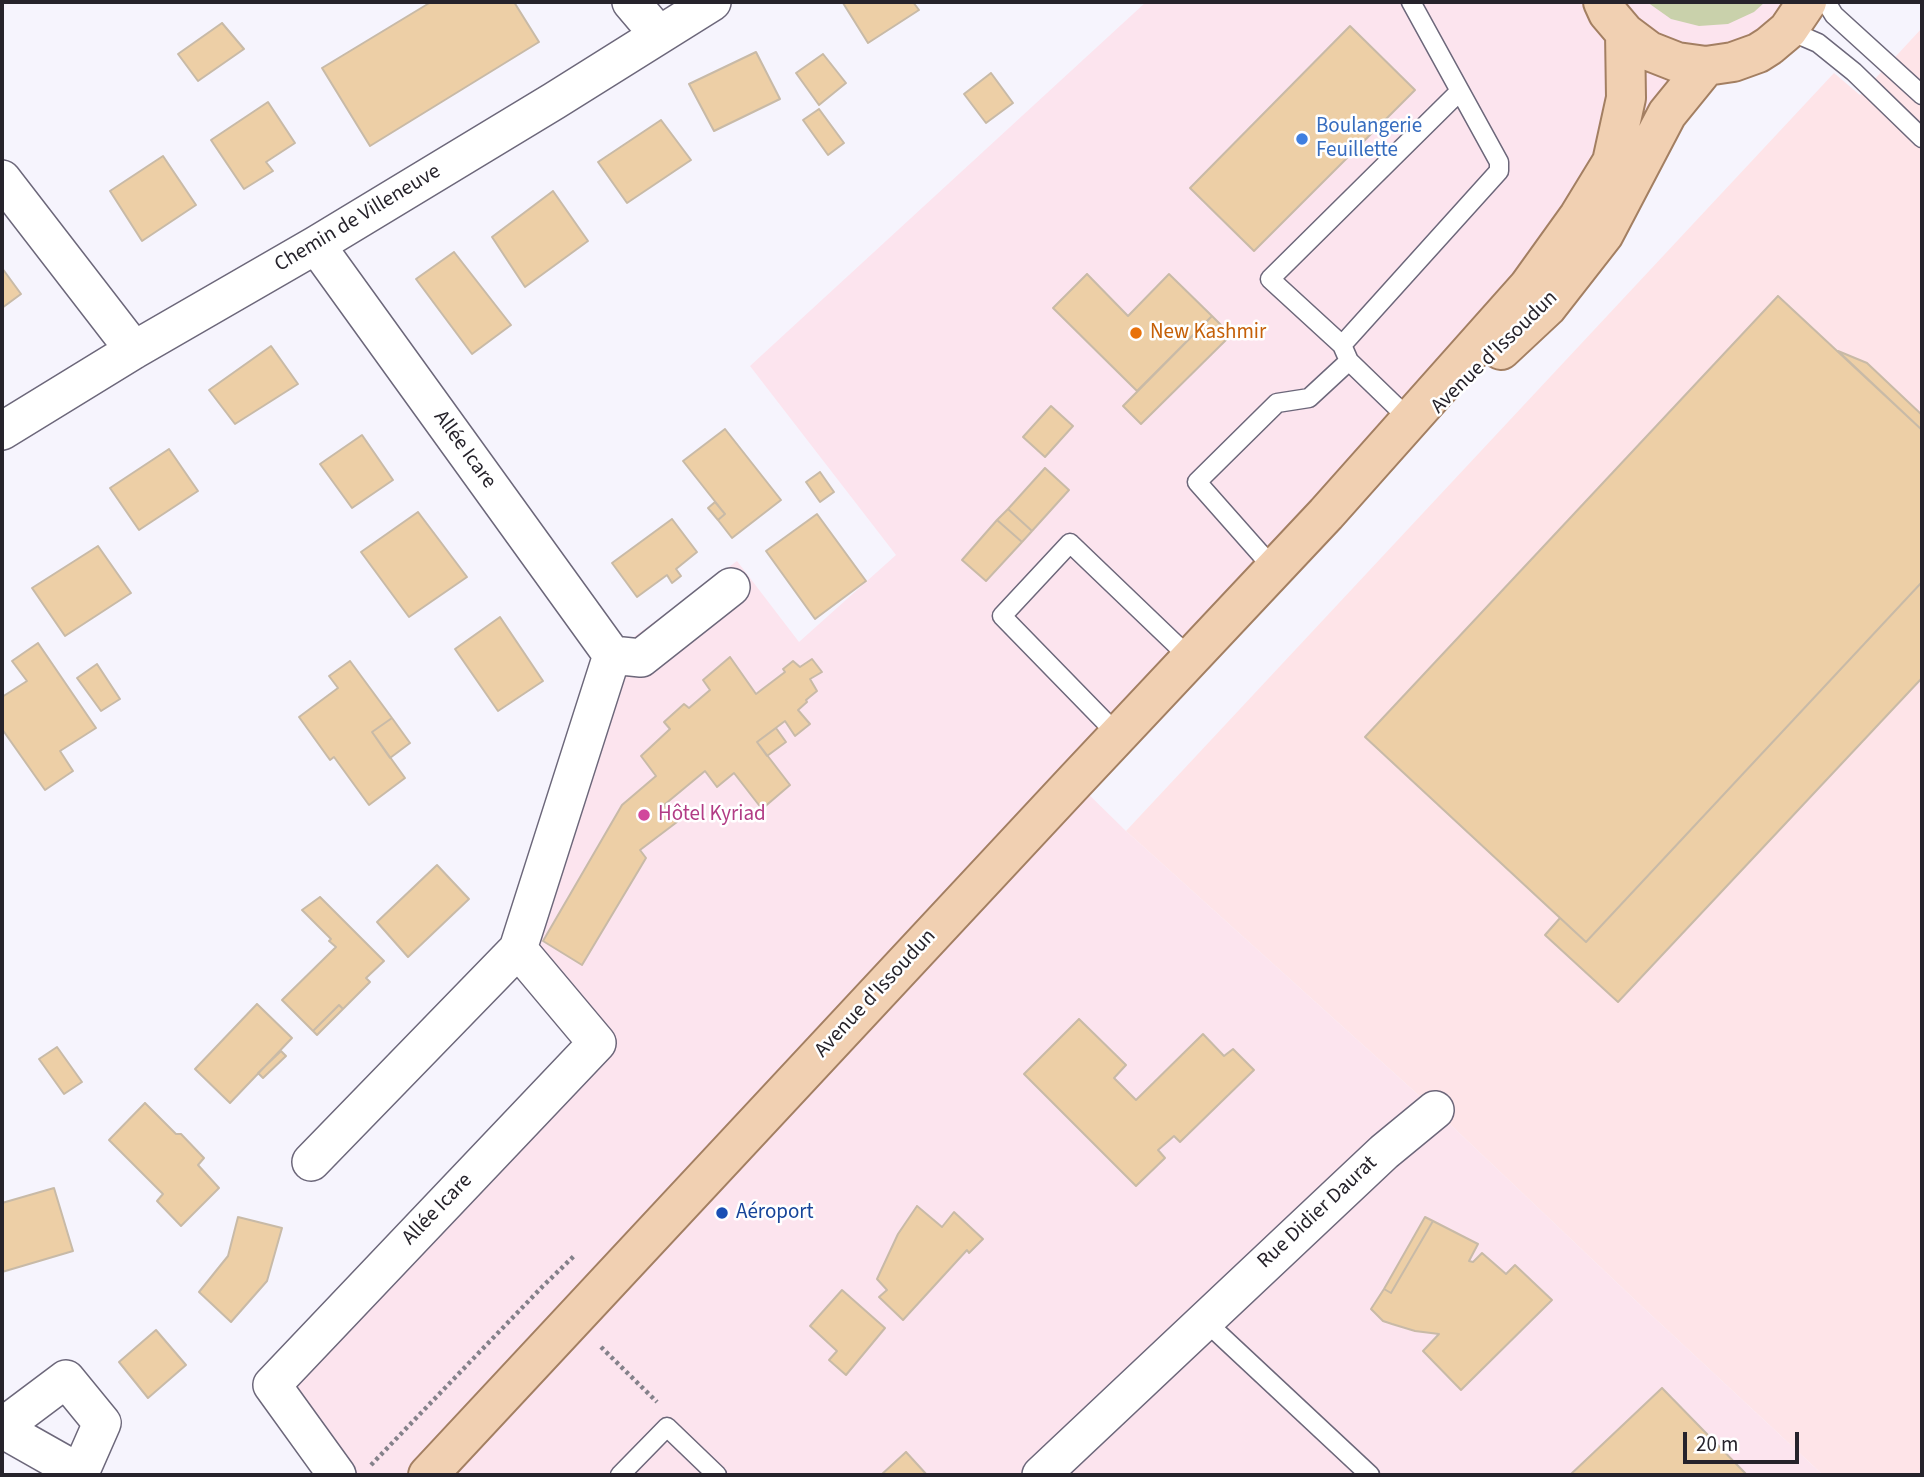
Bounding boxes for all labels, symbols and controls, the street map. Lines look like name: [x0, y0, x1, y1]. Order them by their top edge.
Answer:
place label: Boulangerie Feuillette: [1316, 114, 1422, 164]
marker: Boulangerie Feuillette: [1294, 131, 1310, 147]
street label: Chemin de Villeneuve: [271, 160, 445, 278]
street label: Avenue d'Issoudun: [1426, 286, 1564, 420]
place label: New Kashmir: [1150, 320, 1266, 346]
marker: New Kashmir: [1128, 325, 1144, 341]
street label: Allée Icare: [427, 406, 501, 494]
place label: Hôtel Kyriad: [658, 802, 766, 828]
marker: Hôtel Kyriad: [636, 807, 652, 823]
street label: Avenue d'Issoudun: [810, 925, 942, 1063]
street label: Rue Didier Daurat: [1253, 1151, 1383, 1275]
street label: Allée Icare: [398, 1169, 478, 1251]
place label: Aéroport: [736, 1200, 814, 1226]
marker: Aéroport: [714, 1205, 730, 1221]
scale bar: [1686, 1418, 1801, 1462]
text: 20 m: [1696, 1429, 1738, 1459]

